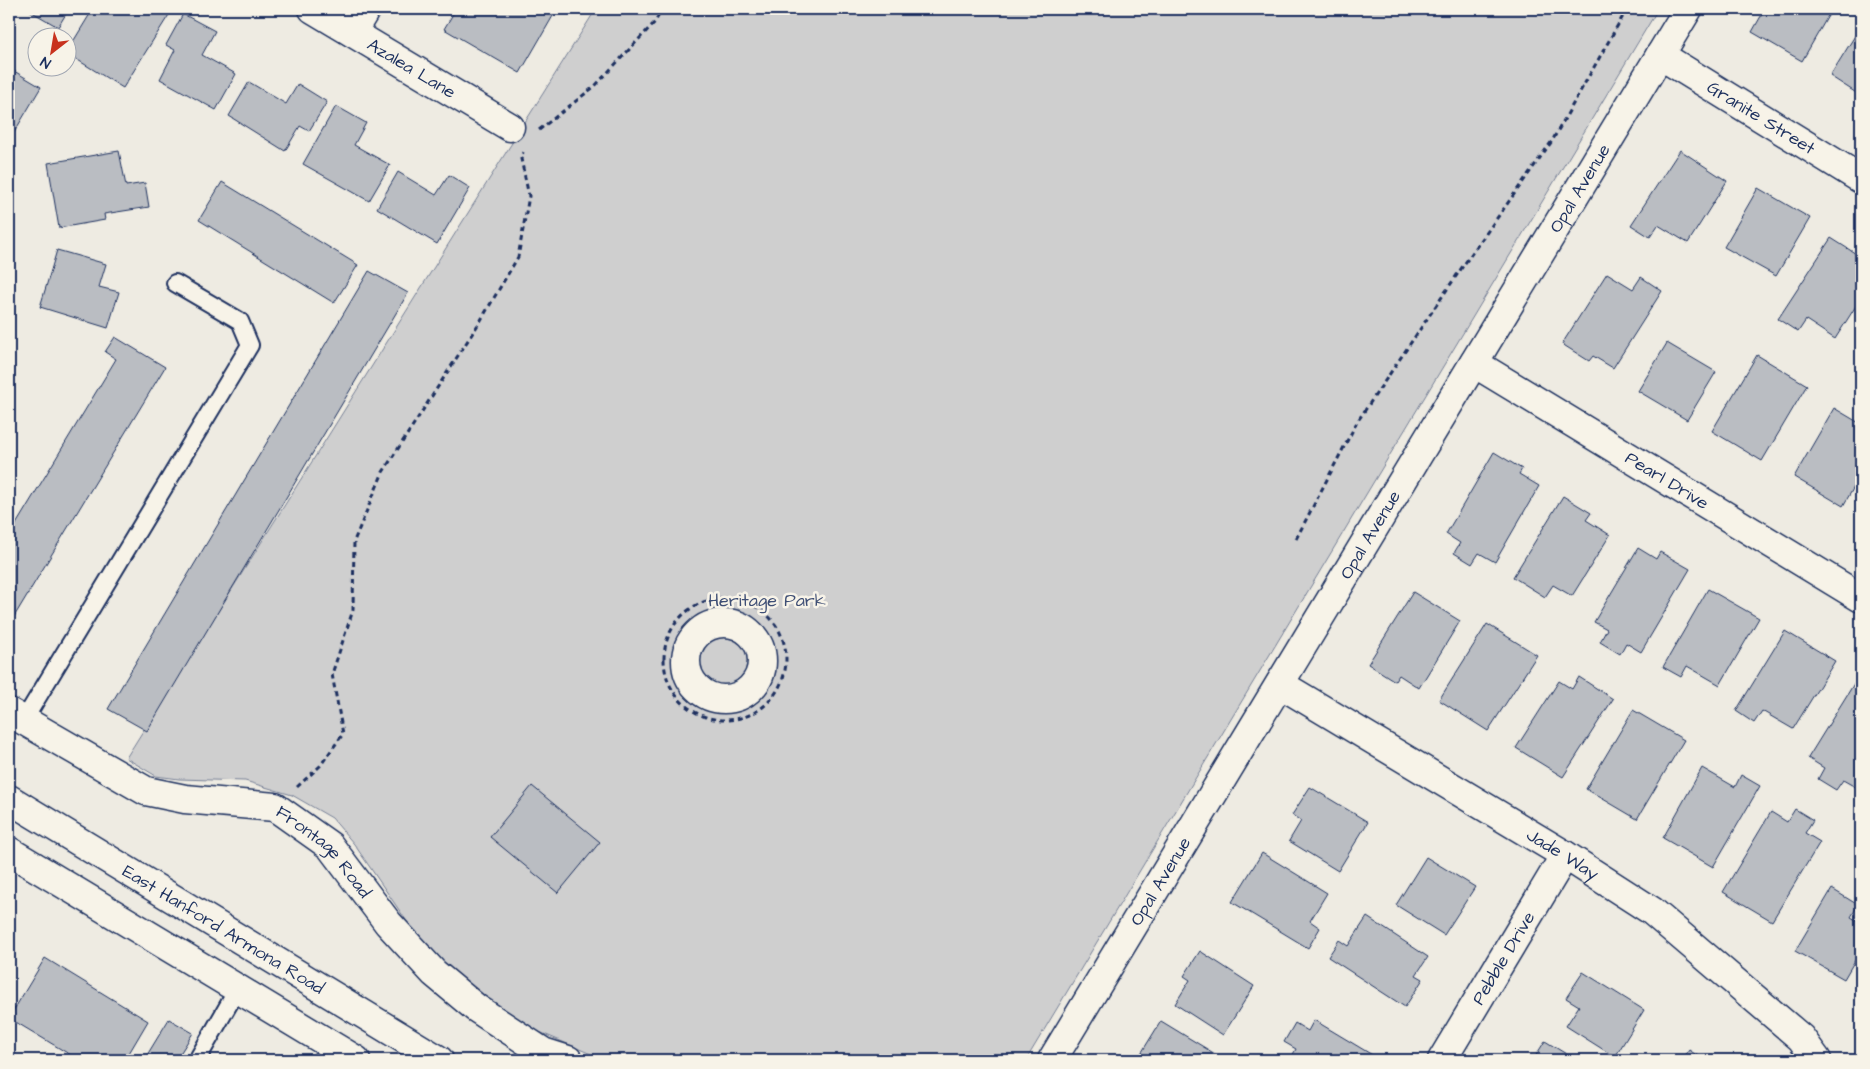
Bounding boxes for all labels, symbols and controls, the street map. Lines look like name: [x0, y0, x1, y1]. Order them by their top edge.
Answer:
north arrow: [28, 28, 78, 78]
street label: Azalea Lane: [363, 32, 461, 105]
text: N: [37, 51, 55, 73]
street label: Granite Street: [1702, 75, 1821, 161]
street label: Opal Avenue: [1543, 139, 1617, 238]
street label: Pearl Drive: [1620, 446, 1714, 516]
street label: Opal Avenue: [1334, 486, 1407, 584]
park label: Heritage Park: [708, 588, 826, 614]
street label: Frontage Road: [271, 799, 377, 903]
street label: Jade Way: [1522, 823, 1604, 887]
street label: Opal Avenue: [1124, 832, 1197, 931]
street label: East Hanford Armona Road: [118, 859, 329, 1001]
street label: Pebble Drive: [1466, 907, 1541, 1010]

